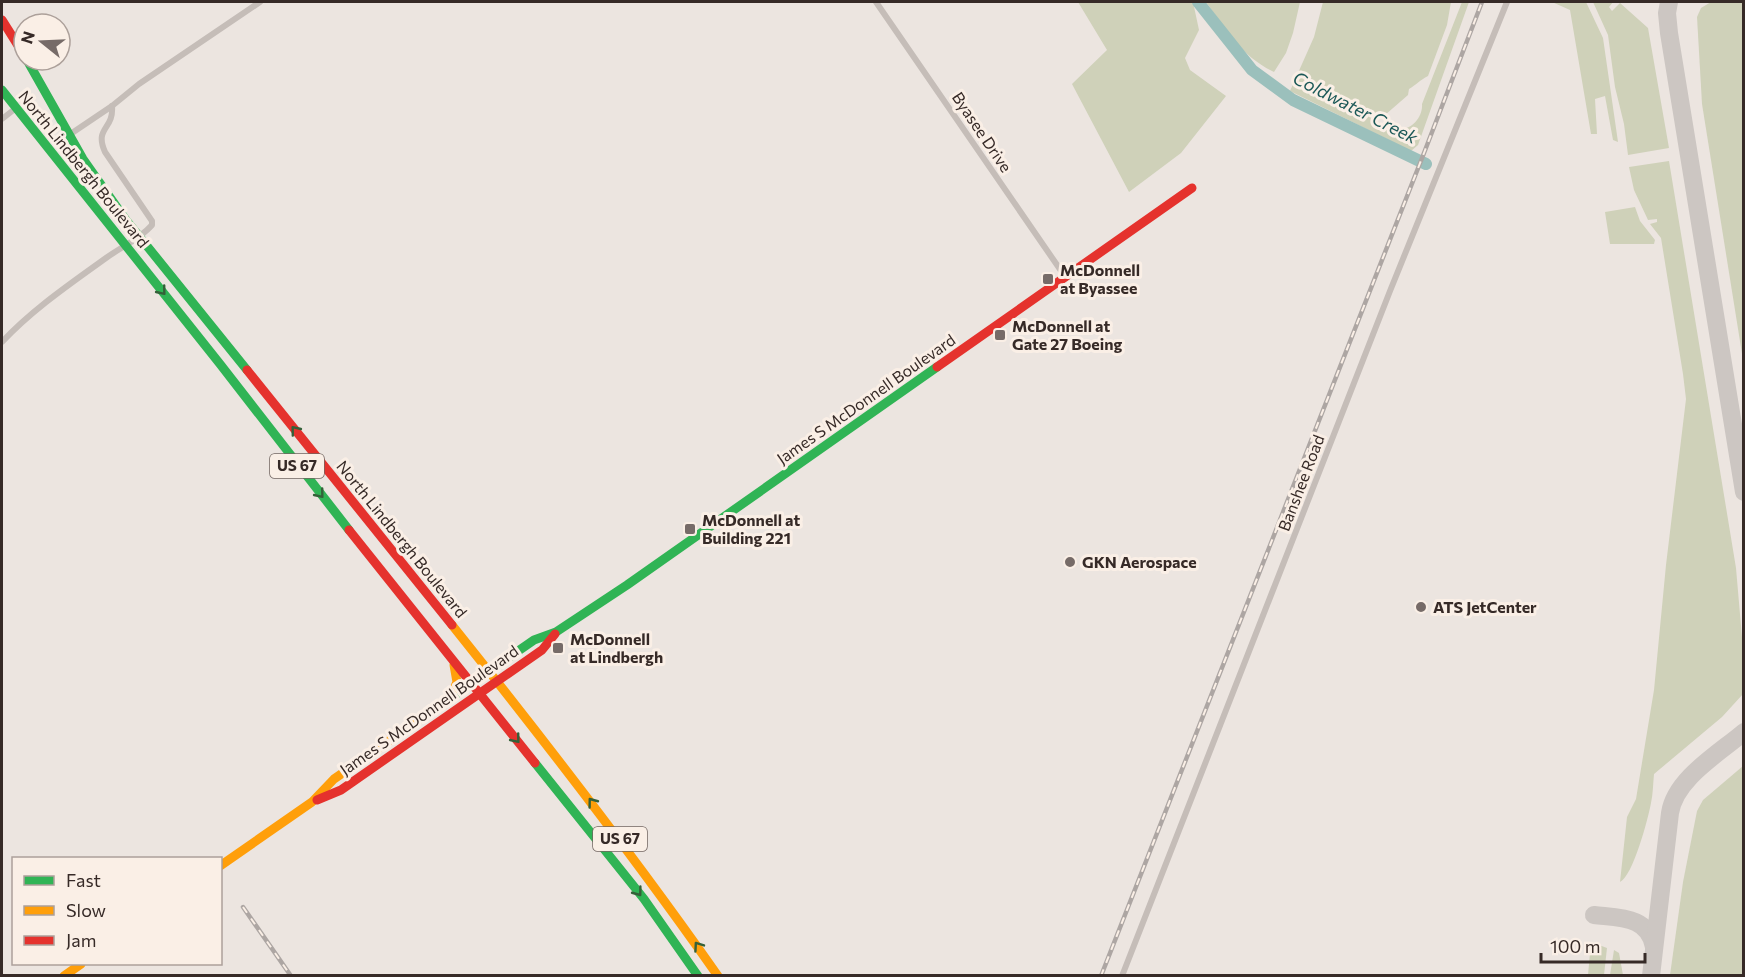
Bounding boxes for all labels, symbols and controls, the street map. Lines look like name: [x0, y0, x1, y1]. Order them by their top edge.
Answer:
north arrow: [12, 12, 72, 72]
text: N: [16, 29, 38, 46]
water label: Coldwater Creek: [1289, 66, 1423, 149]
street label: North Lindbergh Boulevard: [15, 86, 154, 251]
street label: Byasee Drive: [949, 88, 1016, 175]
place label: McDonnell at Byassee: [1060, 260, 1140, 297]
marker: McDonnell at Byassee: [1041, 272, 1055, 286]
one-way arrow: [154, 284, 165, 295]
place label: McDonnell at Gate 27 Boeing: [1012, 316, 1122, 353]
marker: McDonnell at Gate 27 Boeing: [993, 328, 1007, 342]
street label: James S McDonnell Boulevard: [773, 330, 959, 468]
one-way arrow: [291, 426, 302, 437]
street label: Banshee Road: [1273, 432, 1328, 534]
road number: US 67: [270, 454, 324, 478]
street label: North Lindbergh Boulevard: [333, 456, 472, 621]
one-way arrow: [312, 487, 323, 498]
place label: McDonnell at Building 221: [702, 510, 801, 547]
marker: McDonnell at Building 221: [683, 522, 697, 536]
place label: GKN Aerospace: [1082, 552, 1197, 571]
marker: GKN Aerospace: [1063, 555, 1077, 569]
place label: ATS JetCenter: [1433, 597, 1537, 616]
marker: ATS JetCenter: [1414, 600, 1428, 614]
place label: McDonnell at Lindbergh: [570, 629, 663, 666]
street label: James S McDonnell Boulevard: [336, 641, 522, 779]
marker: McDonnell at Lindbergh: [551, 641, 565, 655]
one-way arrow: [509, 732, 520, 743]
one-way arrow: [589, 798, 600, 809]
road number: US 67: [593, 827, 647, 851]
legend: [12, 857, 222, 965]
text: Fast: [66, 869, 101, 891]
one-way arrow: [630, 885, 641, 896]
text: Slow: [66, 899, 106, 921]
scale bar: [1541, 926, 1644, 964]
text: Jam: [66, 929, 96, 951]
text: 100 m: [1550, 935, 1600, 957]
one-way arrow: [694, 942, 705, 953]

